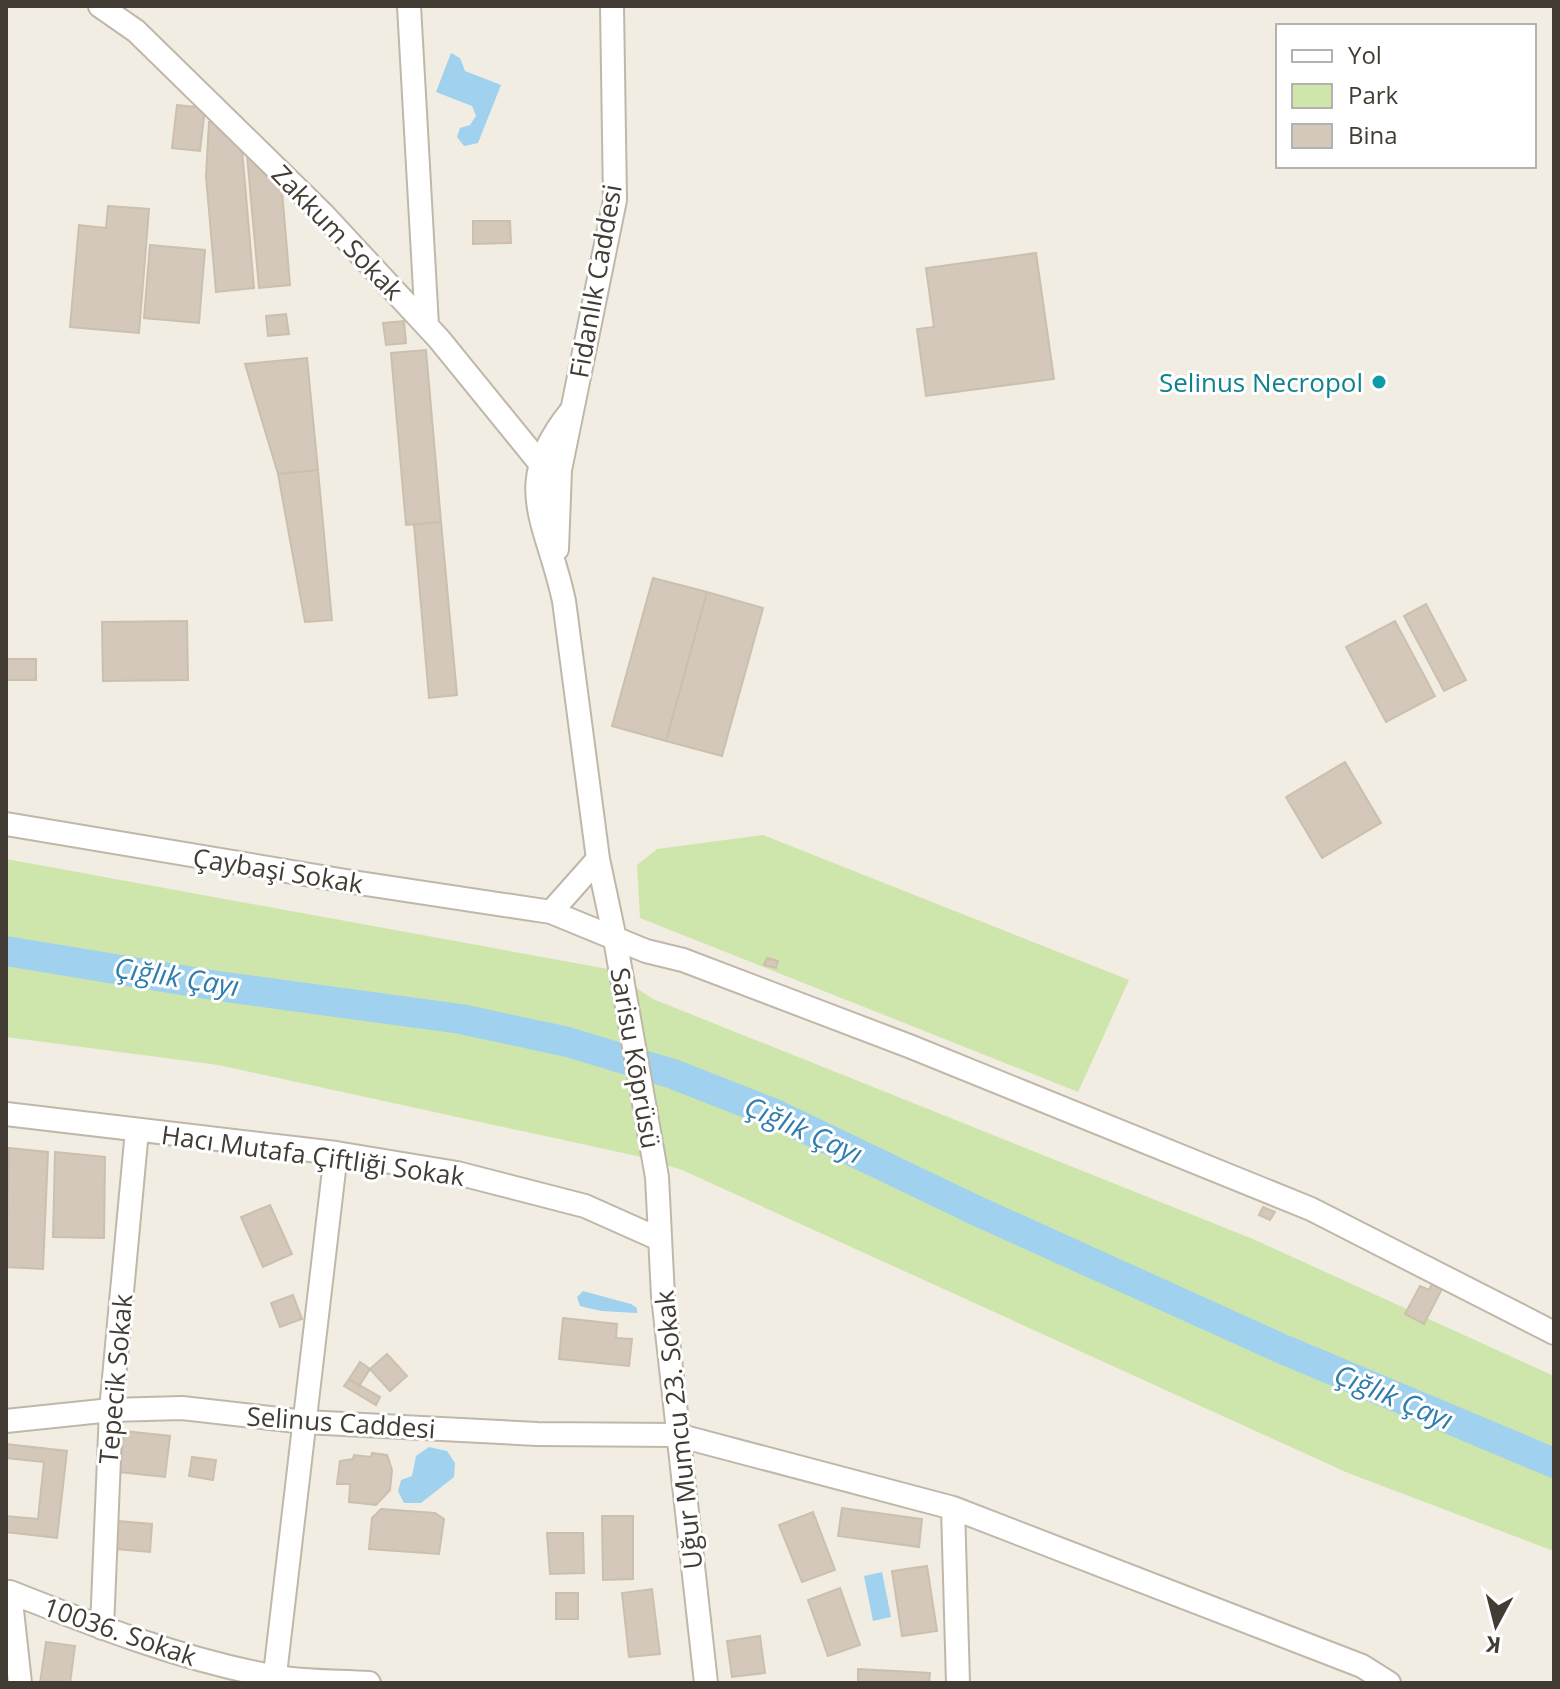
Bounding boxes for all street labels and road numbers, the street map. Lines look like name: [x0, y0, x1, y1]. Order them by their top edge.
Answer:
street label: Zakkum Sokak: [264, 157, 412, 308]
street label: Fidanlık Caddesi: [560, 181, 630, 381]
street label: Çaybaşi Sokak: [190, 839, 366, 901]
street label: Sarisu Kōprüsü: [602, 965, 670, 1151]
street label: Hacı Mutafa Çiftliği Sokak: [159, 1116, 467, 1194]
street label: Uğur Mumcu 23. Sokak: [645, 1289, 711, 1571]
street label: Tepecik Sokak: [90, 1292, 140, 1466]
street label: Selinus Caddesi: [245, 1397, 437, 1447]
street label: 10036. Sokak: [39, 1588, 202, 1674]

